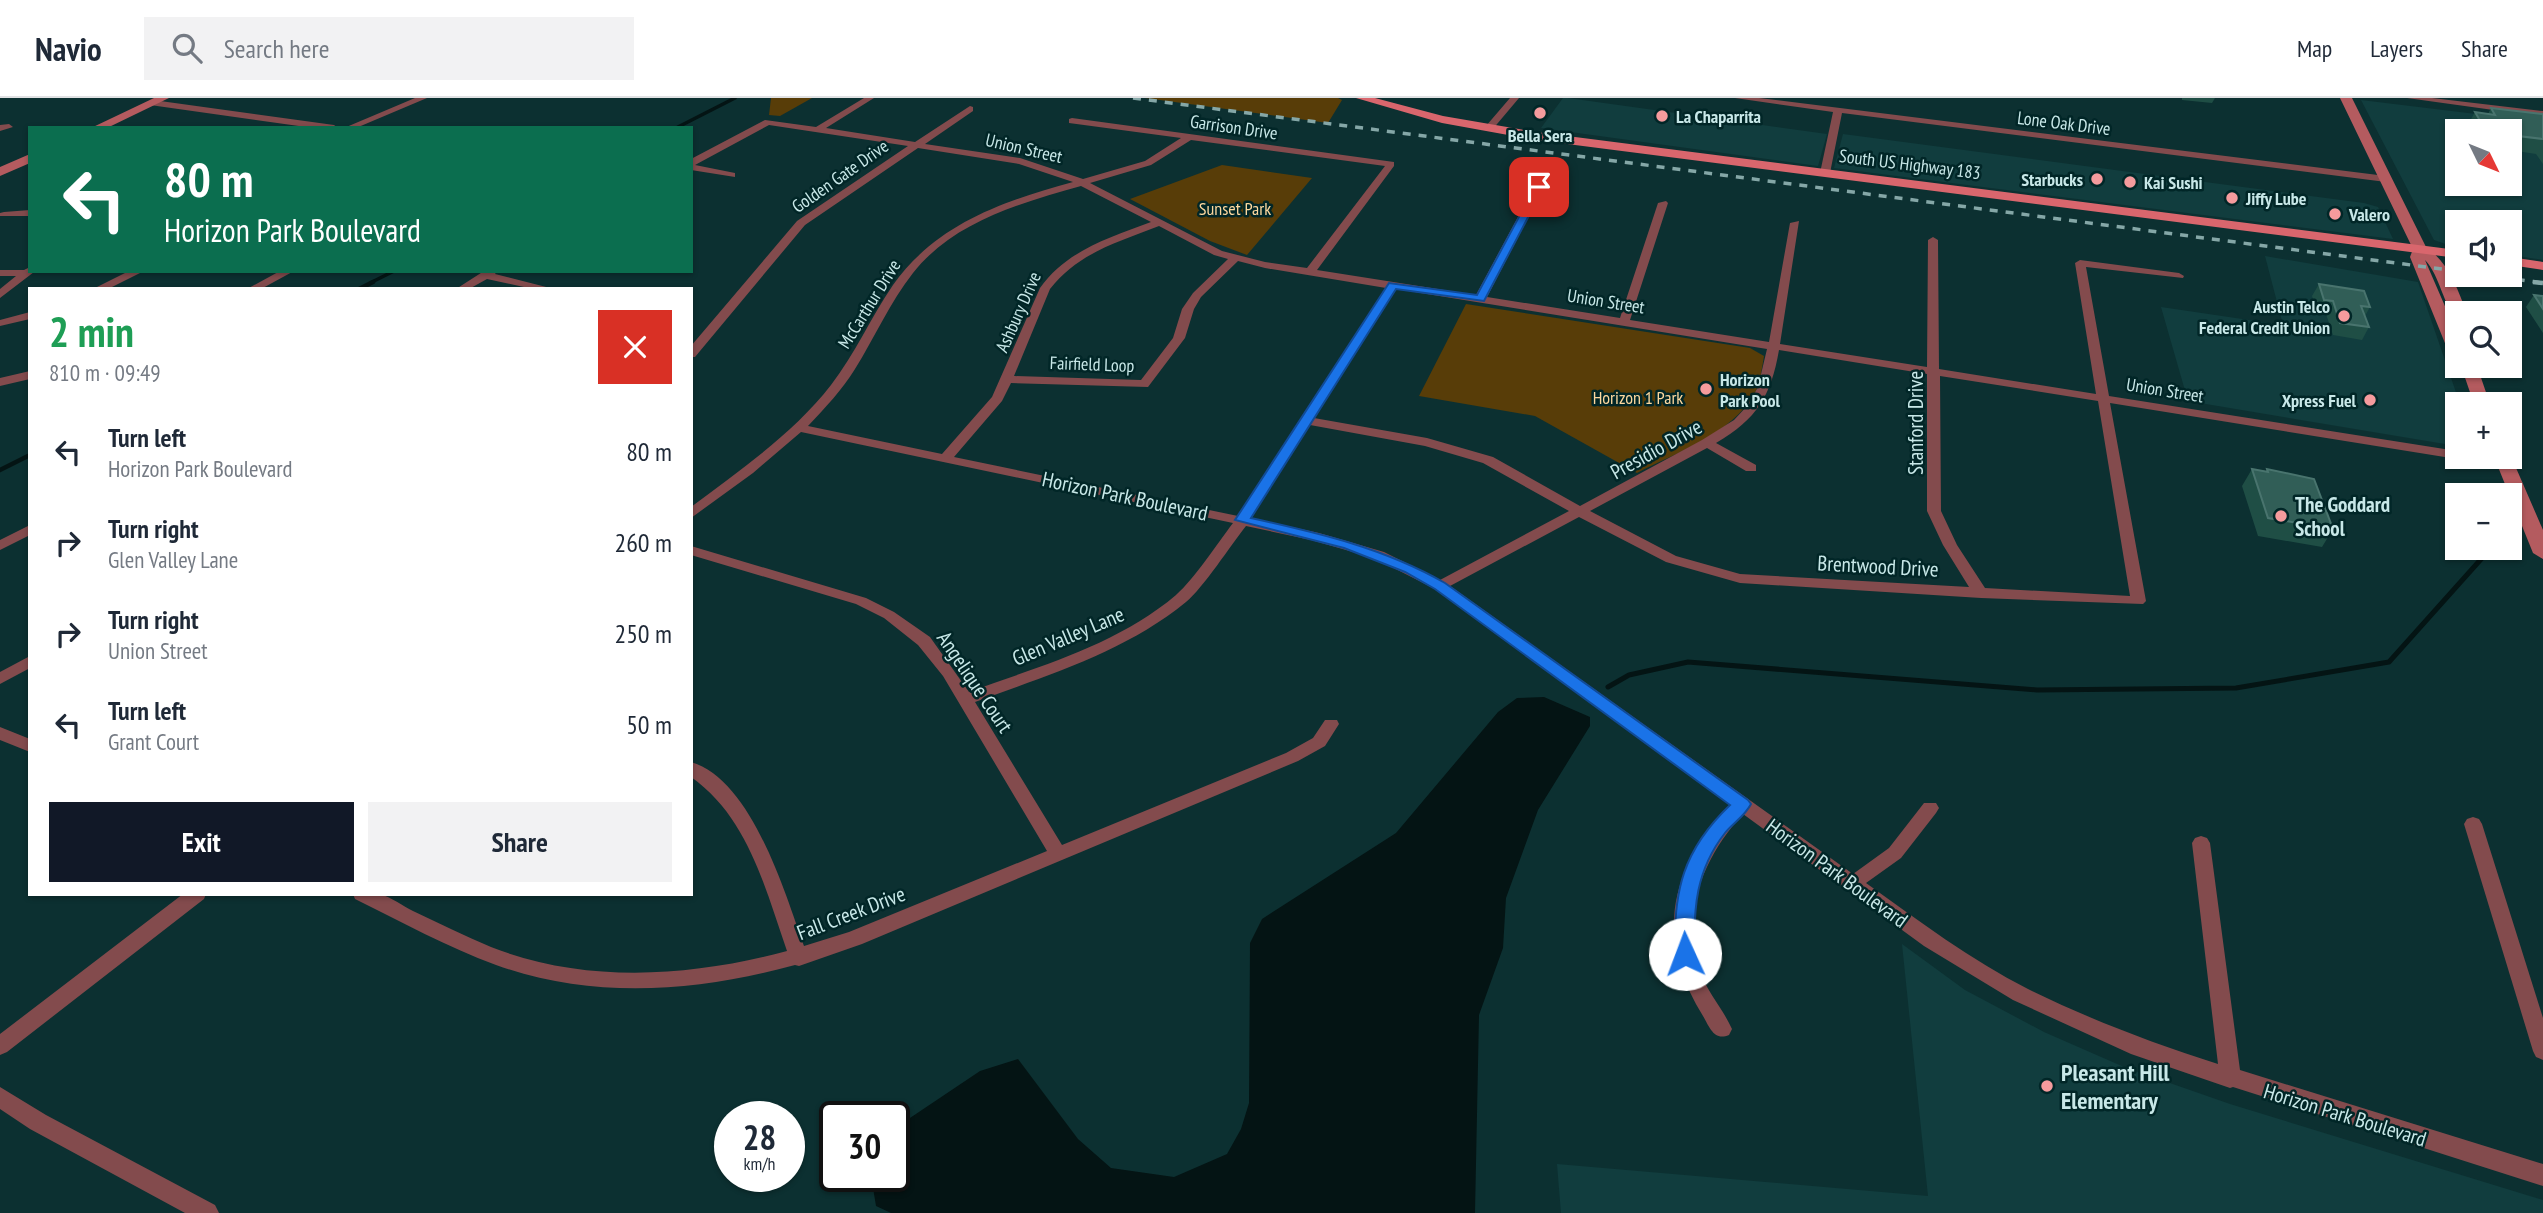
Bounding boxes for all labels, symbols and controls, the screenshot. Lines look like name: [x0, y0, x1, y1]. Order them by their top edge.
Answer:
search box: [144, 17, 634, 80]
text: Navio: [35, 27, 102, 70]
icon: search: [168, 29, 206, 67]
text: Search here: [224, 32, 329, 65]
text: Map: [2297, 33, 2332, 64]
text: Layers: [2370, 33, 2423, 64]
text: Share: [2461, 33, 2508, 64]
marker: Bella Sera: [1532, 105, 1548, 121]
place label: La Chaparrita: [1676, 105, 1761, 128]
street label: Lone Oak Drive: [2016, 106, 2112, 140]
marker: La Chaparrita: [1654, 108, 1670, 124]
street label: Garrison Drive: [1189, 109, 1279, 145]
north arrow: [2445, 119, 2522, 196]
map controls: [2445, 119, 2522, 560]
place label: Bella Sera: [1508, 124, 1572, 147]
street label: Union Street: [983, 128, 1065, 168]
street label: Golden Gate Drive: [787, 134, 893, 218]
street label: South US Highway 183: [1838, 144, 1982, 184]
text: 80 m: [164, 147, 253, 211]
icon: left: [49, 154, 140, 245]
pin: [1509, 157, 1569, 217]
icon: arrive: [1520, 168, 1558, 206]
place label: Starbucks: [2021, 168, 2083, 191]
marker: Starbucks: [2089, 171, 2105, 187]
place label: Kai Sushi: [2144, 171, 2203, 194]
marker: Kai Sushi: [2122, 174, 2138, 190]
place label: Jiffy Lube: [2245, 187, 2307, 210]
marker: Jiffy Lube: [2224, 190, 2240, 206]
park label: Sunset Park: [1199, 197, 1271, 220]
place label: Valero: [2348, 203, 2390, 226]
marker: Valero: [2327, 206, 2343, 222]
text: Horizon Park Boulevard: [164, 209, 421, 251]
button: sound: [2445, 210, 2522, 287]
street label: McCarthur Drive: [833, 255, 905, 353]
street label: Ashbury Drive: [990, 268, 1046, 356]
street label: Union Street: [1566, 284, 1646, 318]
place label: Austin Telco Federal Credit Union: [2199, 295, 2330, 339]
button: search: [2445, 301, 2522, 378]
text: 2 min: [49, 304, 134, 359]
marker: Austin Telco Federal Credit Union: [2336, 308, 2352, 324]
button: close: [598, 310, 672, 384]
street label: Fairfield Loop: [1049, 351, 1135, 377]
text: 810 m · 09:49: [49, 358, 161, 387]
place label: Horizon Park Pool: [1720, 368, 1781, 412]
street label: Stanford Drive: [1902, 371, 1929, 475]
street label: Union Street: [2125, 373, 2205, 407]
marker: Horizon Park Pool: [1698, 381, 1714, 397]
park label: Horizon 1 Park: [1593, 386, 1683, 409]
place label: Xpress Fuel: [2282, 389, 2357, 412]
marker: Xpress Fuel: [2362, 392, 2378, 408]
button: +: [2445, 392, 2522, 469]
street label: Presidio Drive: [1606, 413, 1706, 485]
text: Turn left: [108, 421, 186, 454]
icon: left: [49, 433, 87, 471]
text: 80 m: [626, 435, 672, 468]
text: Horizon Park Boulevard: [108, 454, 293, 483]
street label: Horizon Park Boulevard: [1040, 465, 1210, 527]
button: −: [2445, 483, 2522, 560]
place label: The Goddard School: [2295, 491, 2390, 542]
marker: The Goddard School: [2273, 508, 2289, 524]
text: Turn right: [108, 512, 199, 545]
icon: right: [49, 524, 87, 562]
text: 260 m: [614, 526, 672, 559]
text: Glen Valley Lane: [108, 545, 238, 574]
street label: Brentwood Drive: [1817, 549, 1939, 583]
street label: Glen Valley Lane: [1008, 600, 1128, 672]
text: Turn right: [108, 603, 199, 636]
icon: right: [49, 615, 87, 653]
text: 250 m: [614, 617, 672, 650]
street label: Angelique Court: [931, 626, 1019, 738]
text: Union Street: [108, 636, 208, 665]
text: Turn left: [108, 694, 186, 727]
icon: left: [49, 706, 87, 744]
text: 50 m: [626, 708, 672, 741]
text: Grant Court: [108, 727, 199, 756]
button: Exit: [49, 802, 354, 882]
button: Share: [368, 802, 672, 882]
street label: Horizon Park Boulevard: [1761, 813, 1913, 933]
street label: Fall Creek Drive: [793, 880, 909, 946]
position arrow: [1648, 917, 1722, 991]
place label: Pleasant Hill Elementary: [2061, 1057, 2169, 1116]
street label: Horizon Park Boulevard: [2260, 1077, 2430, 1153]
marker: Pleasant Hill Elementary: [2039, 1078, 2055, 1094]
speed limit sign: 30: [819, 1101, 910, 1192]
text: 28: [743, 1114, 776, 1160]
text: km/h: [744, 1152, 775, 1175]

